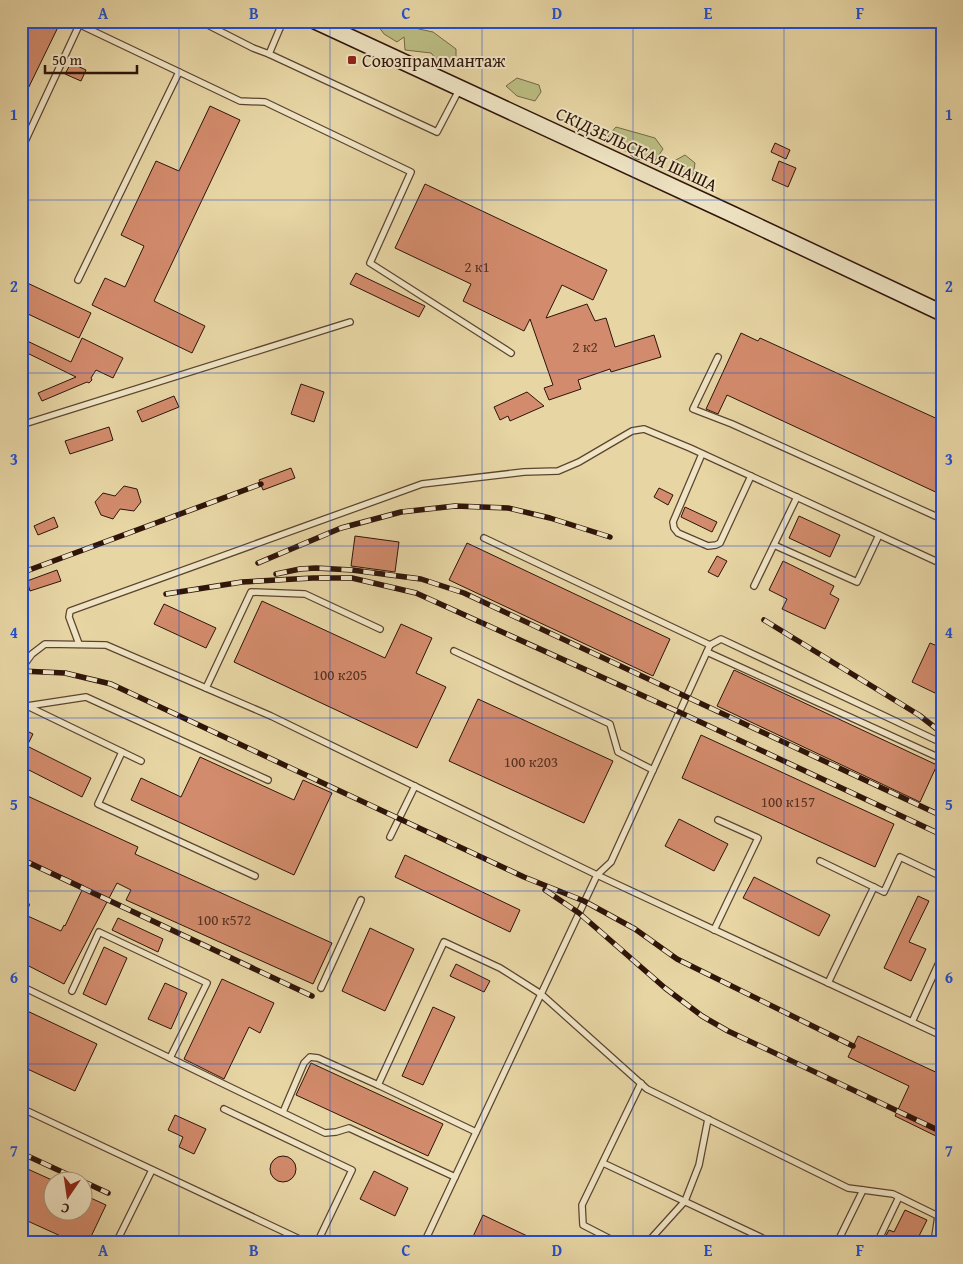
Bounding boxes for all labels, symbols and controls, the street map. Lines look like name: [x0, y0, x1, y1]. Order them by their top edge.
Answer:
text: A: [98, 1, 109, 25]
text: B: [249, 1, 259, 25]
text: C: [401, 1, 411, 25]
text: D: [552, 1, 562, 25]
text: E: [704, 1, 713, 25]
text: F: [856, 1, 864, 25]
scale bar: [45, 42, 138, 74]
place label: Союзпраммантаж: [362, 47, 506, 74]
text: 50 m: [52, 49, 83, 70]
marker: Союзпраммантаж: [346, 54, 358, 66]
street label: СКІДЗЕЛЬСКАЯ ШАША: [552, 100, 723, 198]
text: 1: [10, 102, 18, 126]
text: 1: [945, 102, 953, 126]
house number: 2 к1: [464, 256, 490, 277]
text: 2: [10, 274, 18, 298]
text: 2: [945, 274, 953, 298]
house number: 2 к2: [572, 336, 598, 357]
text: 3: [10, 447, 18, 471]
text: 3: [945, 447, 953, 471]
text: 4: [10, 620, 18, 644]
text: 4: [945, 620, 953, 644]
house number: 100 к205: [313, 664, 367, 685]
house number: 100 к203: [504, 751, 558, 772]
house number: 100 к157: [761, 791, 815, 812]
text: 5: [10, 792, 18, 816]
text: 5: [945, 792, 953, 816]
house number: 100 к572: [197, 909, 251, 930]
text: 6: [10, 965, 18, 989]
text: 6: [945, 965, 953, 989]
text: 7: [10, 1138, 18, 1162]
text: 7: [945, 1138, 953, 1162]
north arrow: [42, 1172, 92, 1222]
text: С: [59, 1198, 71, 1219]
text: A: [98, 1238, 109, 1262]
text: B: [249, 1238, 259, 1262]
text: C: [401, 1238, 411, 1262]
text: D: [552, 1238, 562, 1262]
text: E: [704, 1238, 713, 1262]
text: F: [856, 1238, 864, 1262]

